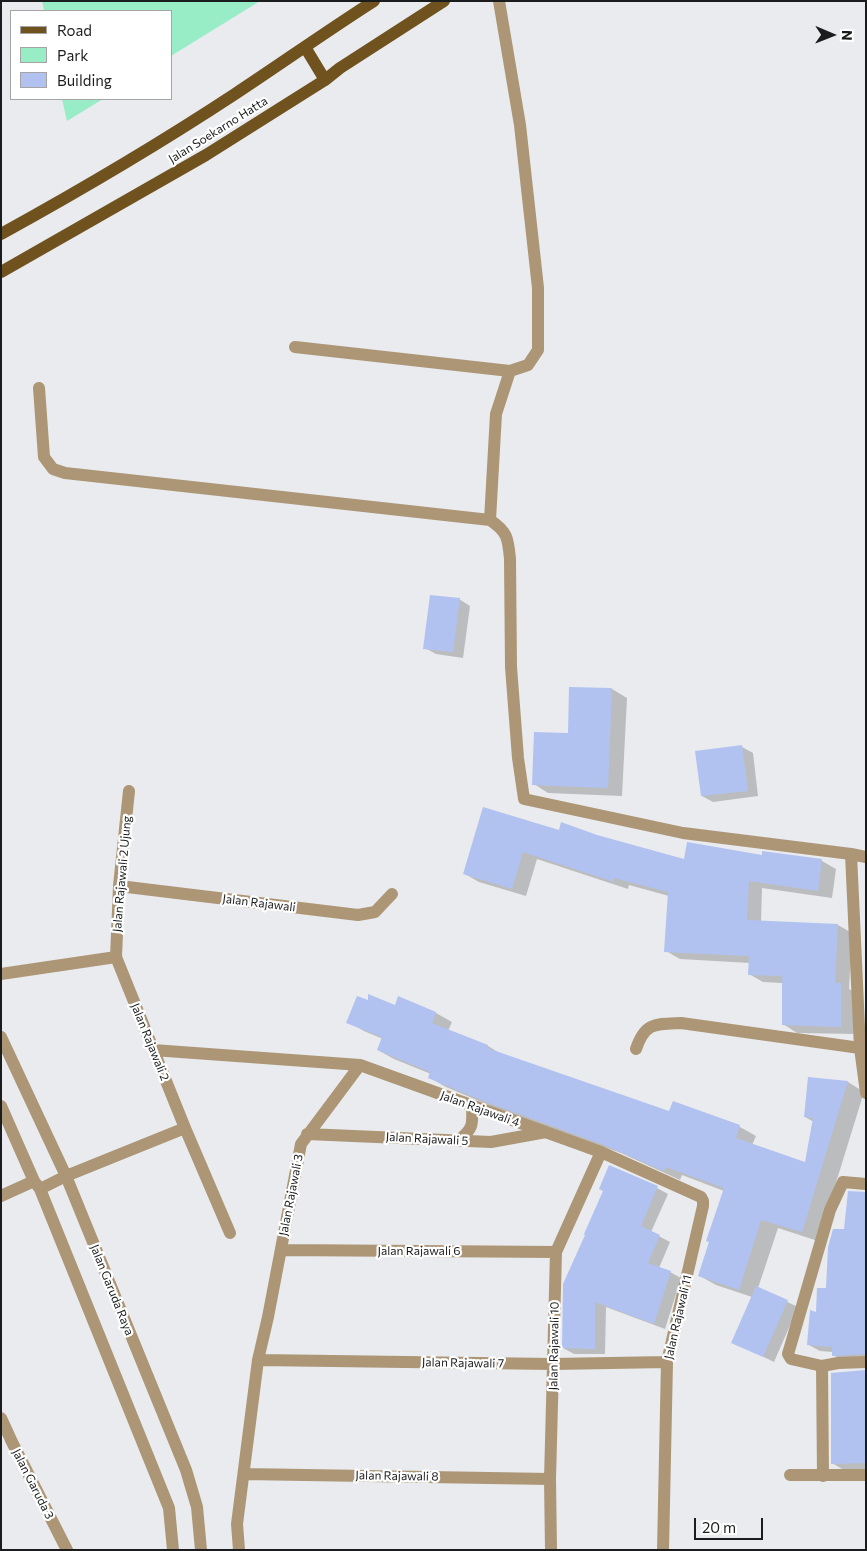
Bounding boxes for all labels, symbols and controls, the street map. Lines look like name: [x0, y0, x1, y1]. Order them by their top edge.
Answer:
legend: [10, 10, 172, 100]
north arrow: [807, 10, 857, 60]
text: Road: [57, 21, 92, 39]
text: N: [839, 30, 856, 41]
text: Park: [57, 46, 88, 64]
text: Building: [57, 71, 112, 89]
street label: Jalan Soekarno Hatta: [166, 94, 270, 166]
street label: Jalan Rajawali 2 Ujung: [110, 815, 134, 933]
street label: Jalan Rajawali: [222, 891, 296, 915]
street label: Jalan Rajawali 2: [128, 1001, 172, 1083]
street label: Jalan Rajawali 4: [438, 1088, 522, 1130]
street label: Jalan Rajawali 5: [385, 1130, 469, 1148]
street label: Jalan Rajawali 3: [276, 1153, 306, 1237]
street label: Jalan Garuda Raya: [87, 1242, 137, 1338]
street label: Jalan Rajawali 6: [377, 1244, 461, 1258]
street label: Jalan Rajawali 11: [661, 1273, 695, 1361]
street label: Jalan Rajawali 10: [546, 1301, 562, 1391]
street label: Jalan Rajawali 7: [422, 1355, 504, 1371]
street label: Jalan Garuda 3: [9, 1446, 57, 1522]
street label: Jalan Rajawali 8: [355, 1468, 439, 1484]
scale bar: [697, 1508, 766, 1540]
text: 20 m: [702, 1518, 736, 1536]

